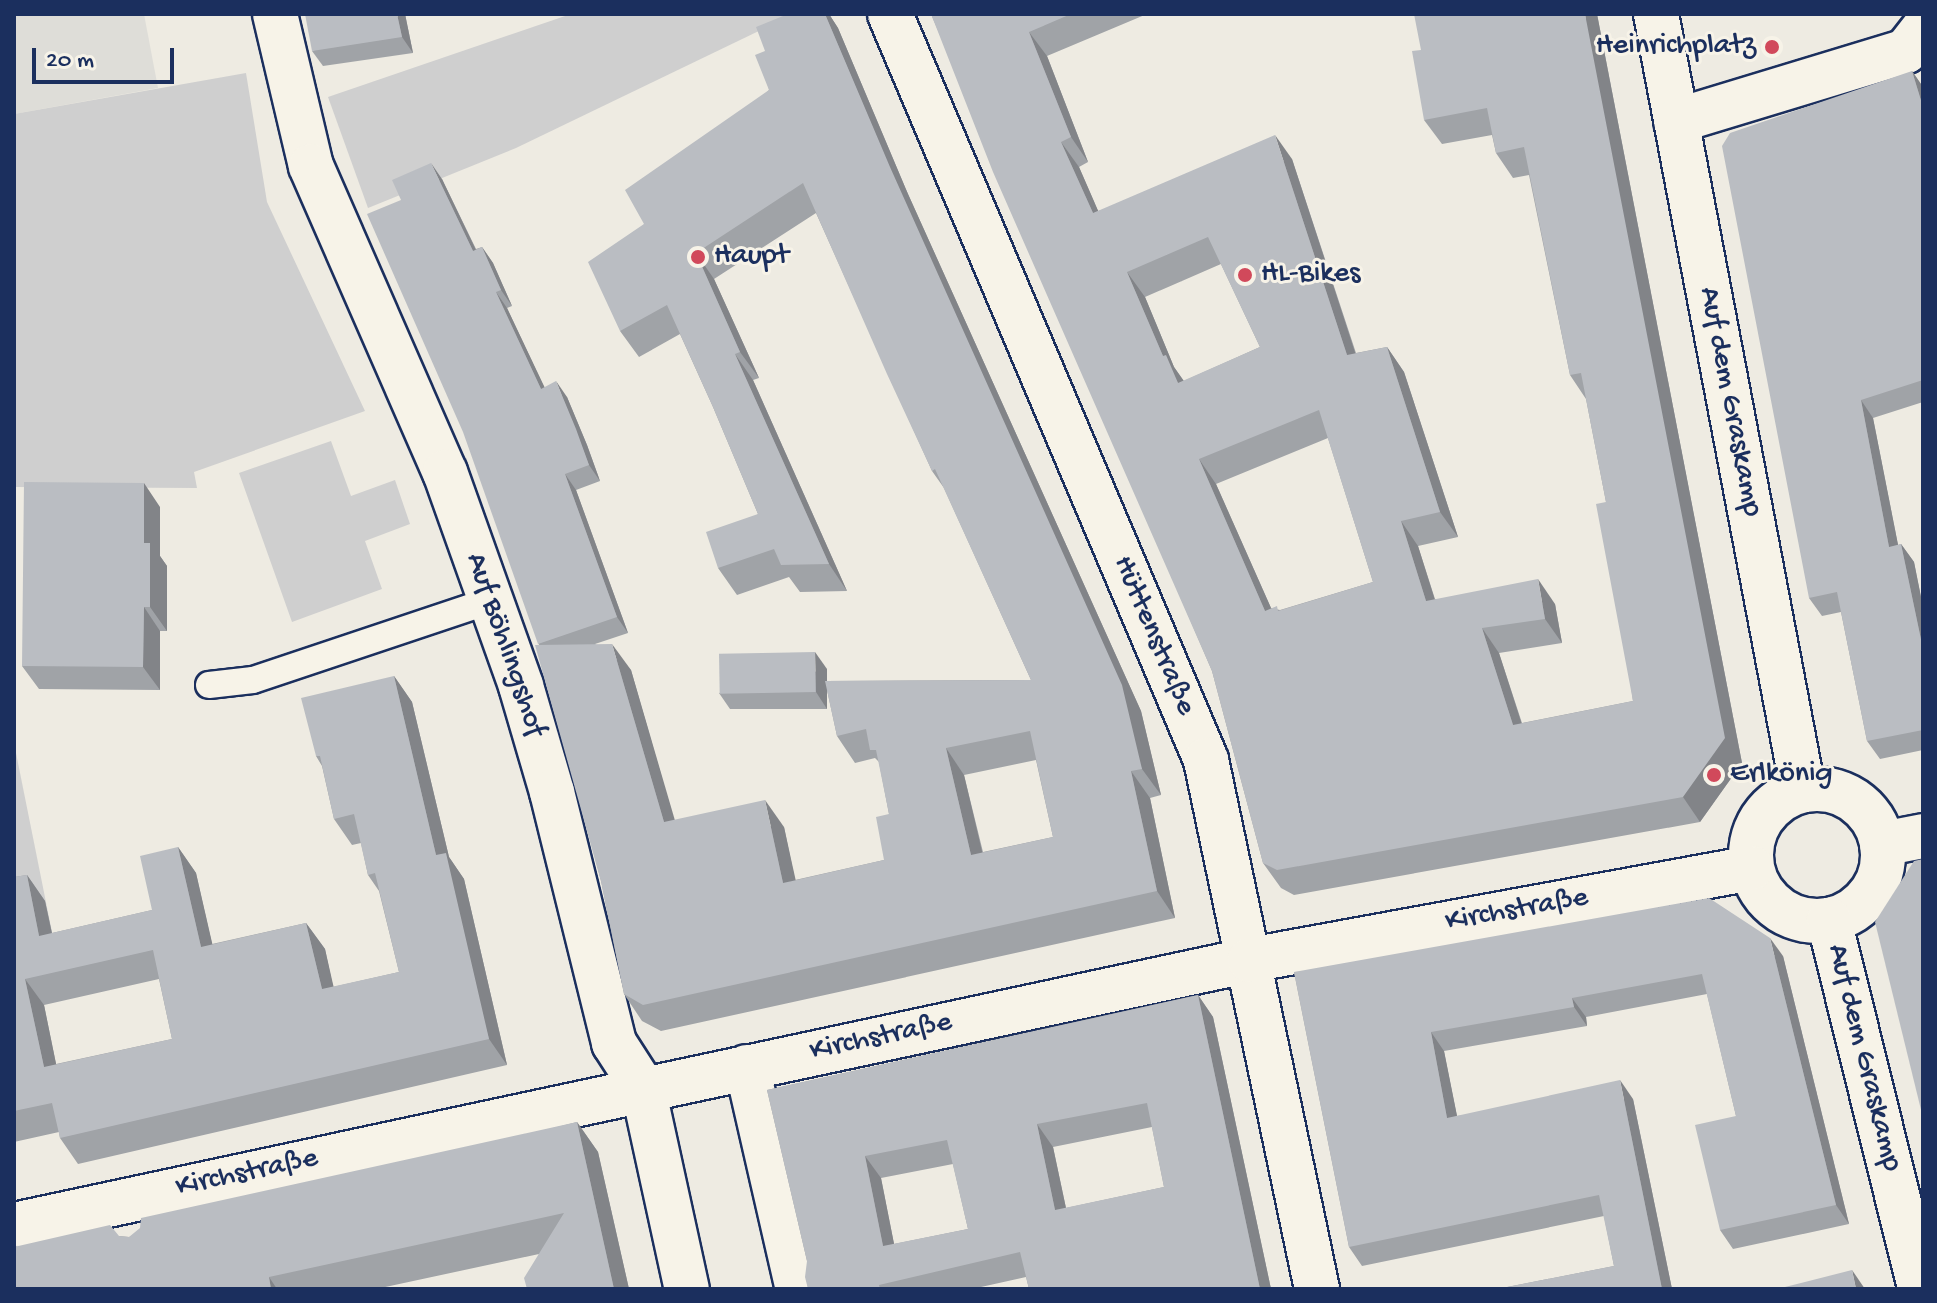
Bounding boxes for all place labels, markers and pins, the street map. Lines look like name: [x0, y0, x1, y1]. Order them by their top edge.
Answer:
place label: Heinrichplatz: [1596, 29, 1756, 65]
marker: Heinrichplatz: [1763, 38, 1781, 56]
place label: Haupt: [714, 239, 789, 275]
marker: Haupt: [689, 248, 707, 266]
place label: HL-Bikes: [1261, 257, 1360, 293]
marker: HL-Bikes: [1236, 266, 1254, 284]
place label: Erlkönig: [1730, 757, 1833, 793]
marker: Erlkönig: [1705, 766, 1723, 784]

